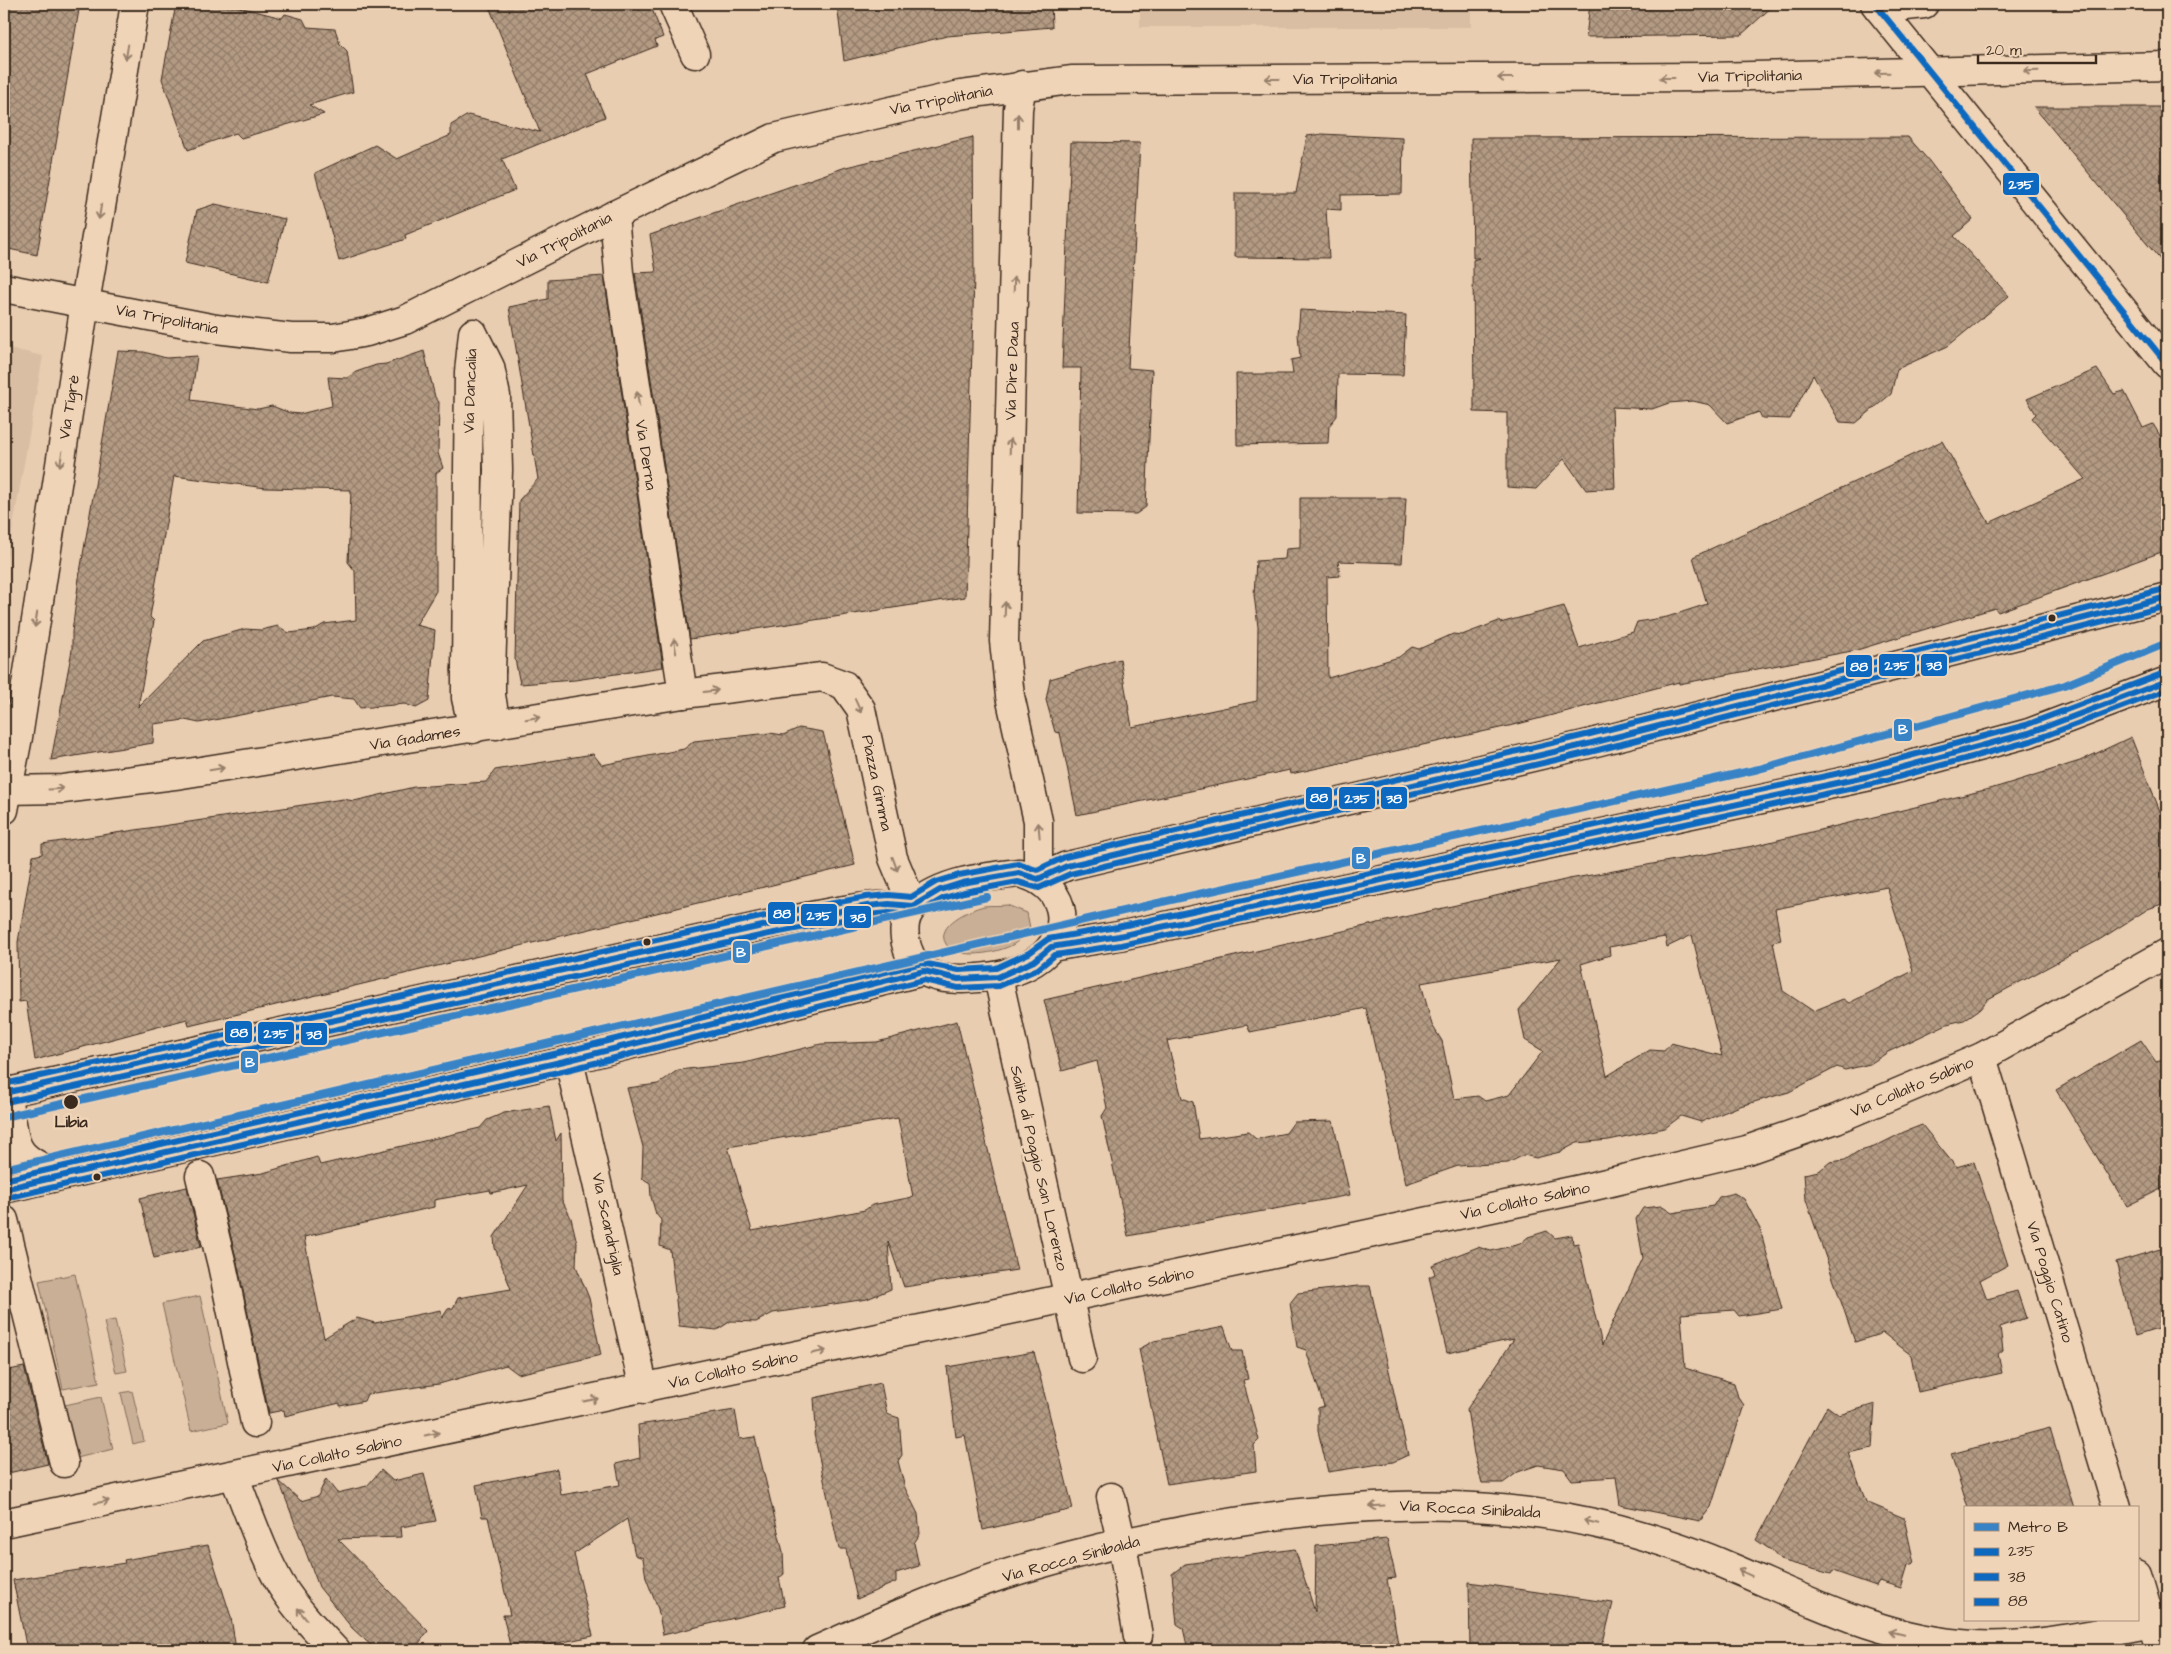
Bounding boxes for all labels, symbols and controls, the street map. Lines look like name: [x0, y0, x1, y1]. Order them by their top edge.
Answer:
scale bar: [1978, 32, 2096, 64]
text: 20 m: [1986, 40, 2022, 61]
one-way arrow: [121, 43, 131, 59]
street label: Via Tripolitania: [1698, 64, 1802, 88]
one-way arrow: [2023, 66, 2039, 75]
street label: Via Tripolitania: [1293, 68, 1397, 90]
one-way arrow: [1874, 68, 1890, 78]
one-way arrow: [1497, 73, 1513, 83]
one-way arrow: [1659, 73, 1676, 83]
one-way arrow: [1264, 74, 1280, 84]
street label: Via Tripolitania: [888, 79, 994, 121]
one-way arrow: [1013, 114, 1023, 130]
line badge: 235: [2002, 172, 2040, 196]
text: 235: [2007, 175, 2035, 195]
one-way arrow: [95, 204, 105, 220]
street label: Via Tripolitania: [513, 207, 615, 273]
one-way arrow: [1009, 276, 1019, 292]
street label: Via Tripolitania: [114, 298, 220, 340]
street label: Via Dire Daua: [999, 321, 1025, 421]
street label: Via Dancalia: [458, 348, 482, 434]
street label: Via Tigrè: [53, 373, 86, 441]
one-way arrow: [632, 391, 642, 407]
street label: Via Derna: [630, 418, 662, 492]
one-way arrow: [1005, 438, 1014, 454]
one-way arrow: [56, 451, 66, 467]
one-way arrow: [1000, 601, 1010, 617]
one-way arrow: [31, 611, 41, 627]
unlabelled marker: [2047, 613, 2057, 623]
one-way arrow: [670, 638, 680, 654]
line badge: 235: [1878, 653, 1916, 677]
line badge: 38: [1920, 653, 1948, 677]
line badge: 88: [1845, 654, 1873, 678]
text: 235: [1883, 656, 1911, 676]
text: 38: [1925, 656, 1942, 676]
text: 88: [1850, 657, 1868, 677]
one-way arrow: [702, 686, 718, 696]
one-way arrow: [854, 698, 864, 713]
one-way arrow: [524, 712, 540, 722]
line badge: B: [1893, 718, 1913, 742]
street label: Via Gadames: [368, 720, 462, 756]
text: B: [1898, 720, 1908, 740]
street label: Piazza Gimma: [856, 733, 898, 833]
one-way arrow: [208, 764, 224, 774]
one-way arrow: [47, 785, 63, 794]
line badge: 88: [1305, 786, 1333, 810]
line badge: 235: [1338, 786, 1376, 810]
line badge: 38: [1380, 786, 1408, 810]
text: 88: [1310, 788, 1328, 808]
text: 235: [1343, 789, 1371, 809]
text: 38: [1385, 789, 1402, 809]
one-way arrow: [1034, 822, 1043, 838]
line badge: B: [1351, 846, 1371, 870]
text: B: [1356, 849, 1366, 869]
one-way arrow: [891, 856, 900, 871]
line badge: 88: [767, 901, 796, 925]
line badge: 235: [800, 903, 838, 927]
text: 88: [773, 904, 791, 924]
line badge: 38: [843, 905, 872, 929]
text: 235: [805, 906, 833, 926]
text: 38: [849, 908, 866, 928]
unlabelled marker: [642, 937, 652, 947]
line badge: B: [732, 940, 751, 964]
text: B: [736, 943, 746, 963]
line badge: 88: [224, 1020, 253, 1044]
line badge: 235: [257, 1021, 295, 1045]
line badge: 38: [300, 1022, 328, 1046]
text: 88: [230, 1023, 248, 1043]
text: 235: [262, 1024, 290, 1044]
text: 38: [305, 1025, 322, 1045]
line badge: B: [240, 1050, 259, 1074]
street label: Via Collalto Sabino: [1847, 1051, 1977, 1123]
text: B: [245, 1053, 255, 1073]
street label: Salita di Poggio San Lorenzo: [1004, 1063, 1073, 1273]
marker: Libia: [62, 1093, 80, 1111]
place label: Libia: [54, 1111, 88, 1133]
street label: Via Scandriglia: [585, 1171, 630, 1278]
unlabelled marker: [92, 1172, 102, 1182]
street label: Via Collalto Sabino: [1458, 1177, 1592, 1225]
street label: Via Poggio Catino: [2020, 1219, 2079, 1346]
street label: Via Collalto Sabino: [1062, 1262, 1196, 1310]
street label: Via Collalto Sabino: [666, 1346, 800, 1394]
one-way arrow: [810, 1346, 826, 1356]
one-way arrow: [583, 1395, 599, 1405]
one-way arrow: [424, 1429, 440, 1438]
street label: Via Collalto Sabino: [270, 1430, 404, 1478]
street label: Via Rocca Sinibalda: [1399, 1494, 1541, 1524]
one-way arrow: [93, 1497, 109, 1506]
one-way arrow: [1370, 1501, 1386, 1510]
legend: [1964, 1506, 2138, 1622]
one-way arrow: [1583, 1517, 1599, 1526]
text: Metro B: [2008, 1517, 2068, 1538]
street label: Via Rocca Sinibalda: [1000, 1530, 1142, 1588]
text: 235: [2008, 1541, 2035, 1562]
text: 38: [2008, 1567, 2026, 1588]
one-way arrow: [1738, 1568, 1753, 1578]
text: 88: [2008, 1591, 2028, 1612]
one-way arrow: [297, 1608, 308, 1621]
one-way arrow: [1888, 1628, 1904, 1637]

